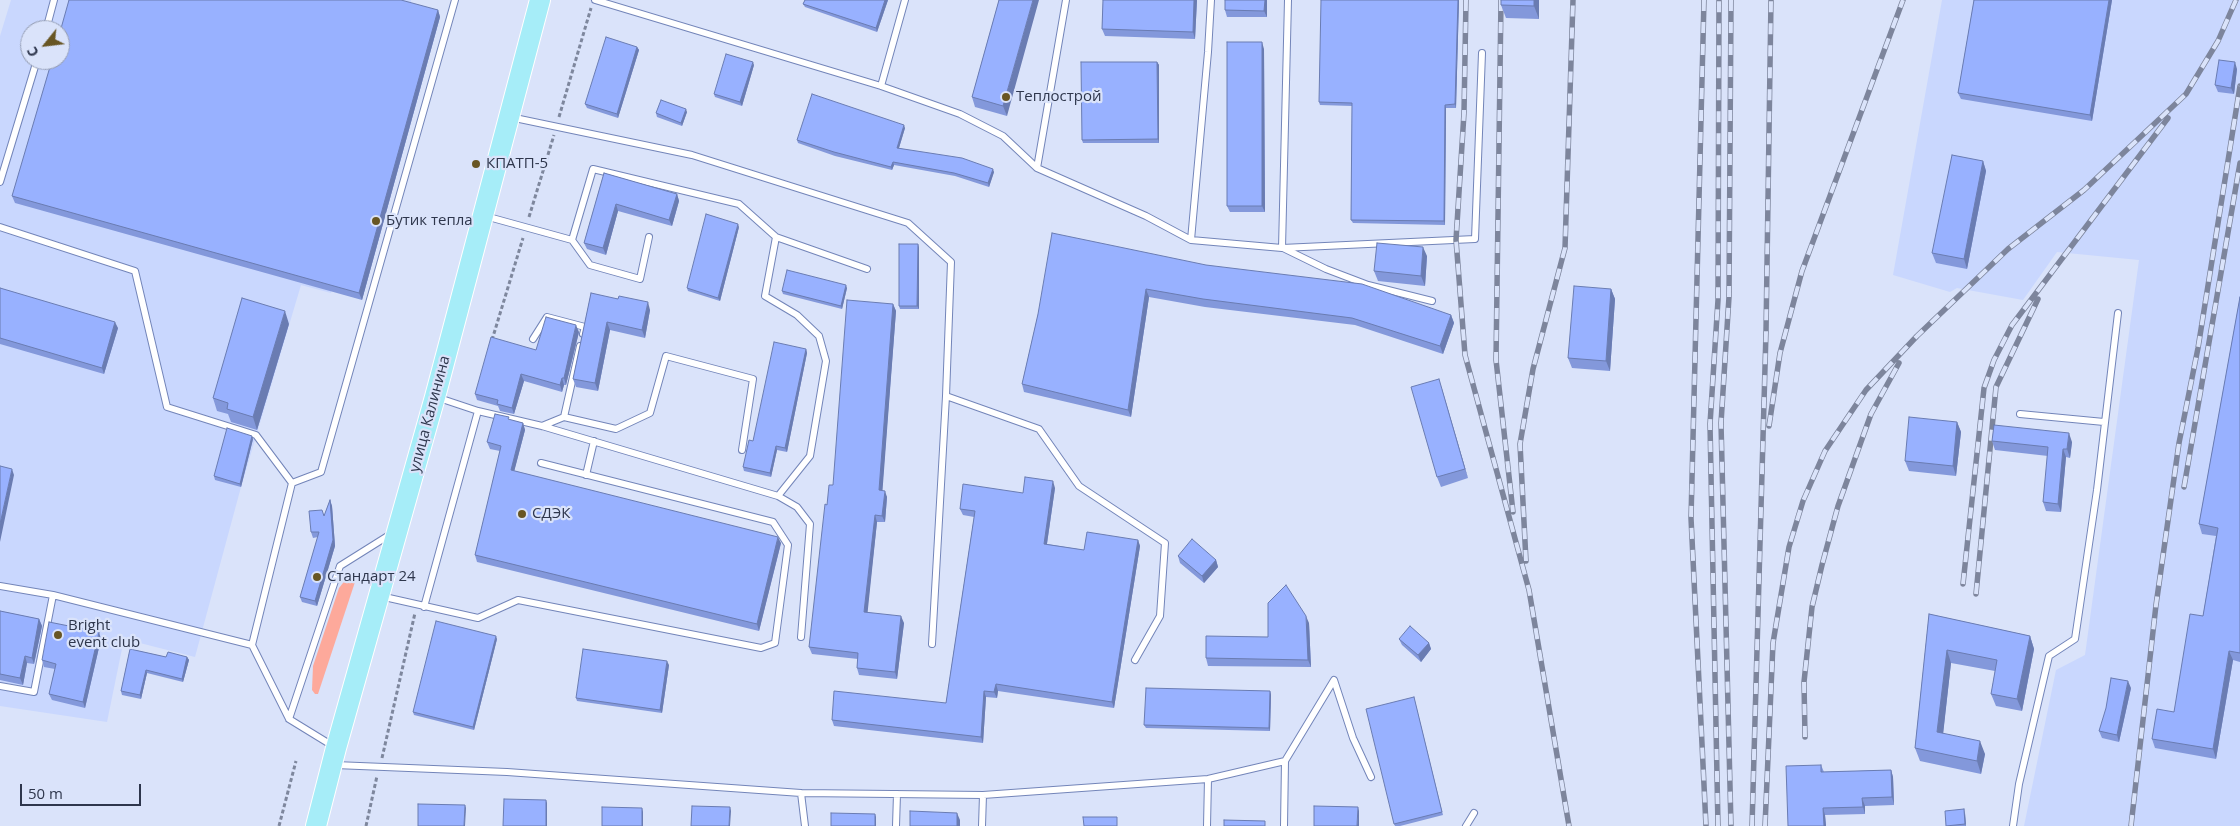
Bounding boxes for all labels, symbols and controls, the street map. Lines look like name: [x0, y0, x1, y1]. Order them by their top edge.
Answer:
north arrow: [20, 20, 70, 70]
text: С: [22, 44, 43, 61]
place label: Теплострой: [1016, 88, 1102, 106]
marker: Теплострой: [1000, 91, 1012, 103]
place label: КПАТП-5: [486, 155, 548, 173]
marker: КПАТП-5: [470, 158, 482, 170]
place label: Бутик тепла: [386, 212, 473, 230]
marker: Бутик тепла: [370, 215, 382, 227]
street label: улица Калинина: [406, 354, 454, 474]
place label: СДЭК: [532, 505, 570, 523]
marker: СДЭК: [516, 508, 528, 520]
place label: Стандарт 24: [327, 568, 416, 586]
marker: Стандарт 24: [311, 571, 323, 583]
place label: Bright event club: [68, 617, 140, 652]
marker: Bright event club: [52, 629, 64, 641]
scale bar: [22, 774, 144, 806]
text: 50 m: [28, 783, 63, 803]

